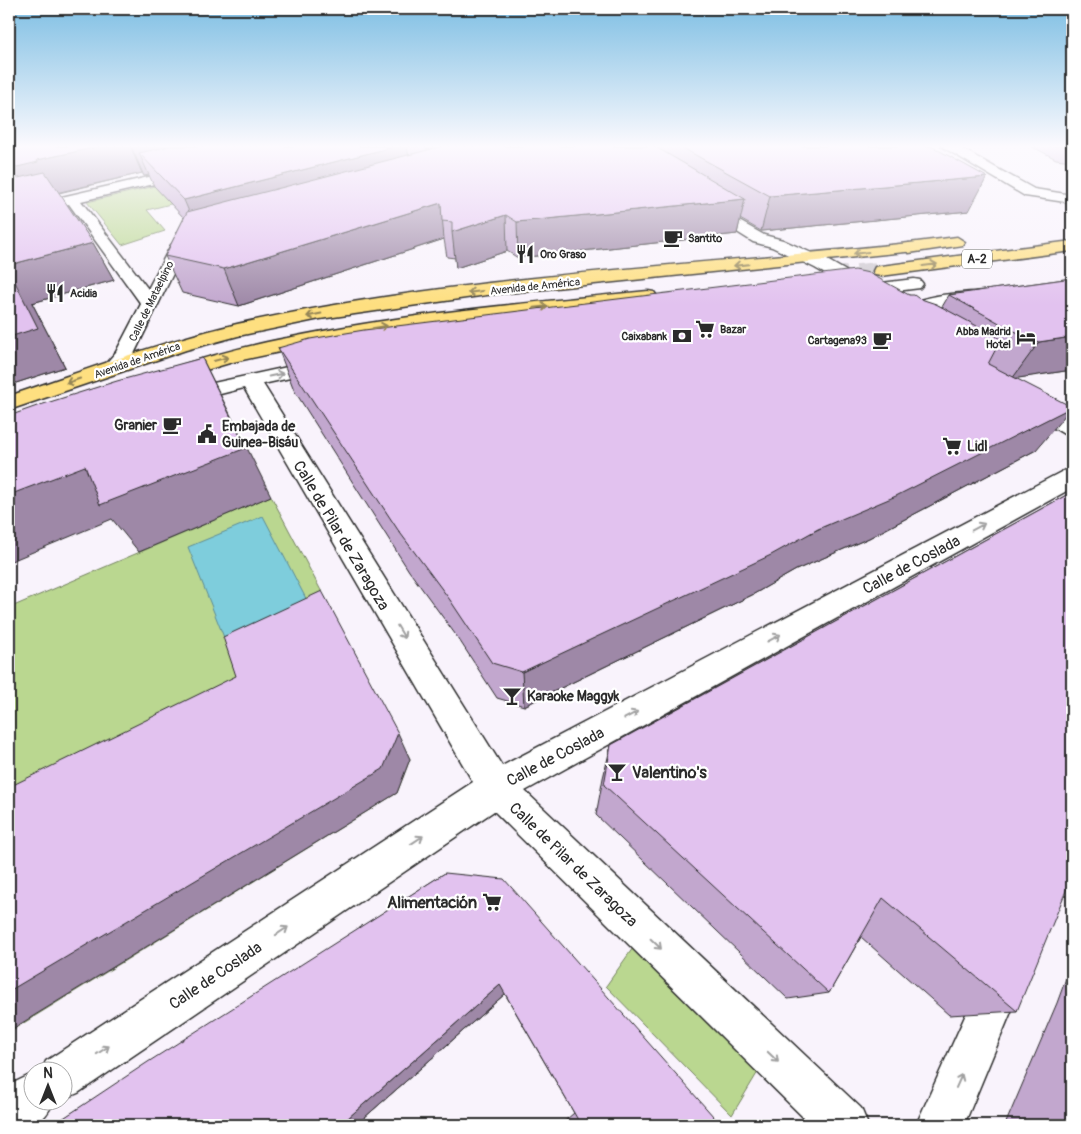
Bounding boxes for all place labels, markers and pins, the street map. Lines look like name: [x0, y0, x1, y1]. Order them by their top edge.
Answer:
cafe icon: Santito: [662, 227, 684, 249]
place label: Santito: [688, 232, 722, 245]
restaurant icon: Oro Graso: [514, 243, 536, 265]
place label: Oro Graso: [540, 248, 586, 261]
restaurant icon: Acidia: [44, 282, 66, 304]
place label: Acidia: [70, 287, 97, 300]
supermarket icon: Bazar: [694, 318, 716, 340]
place label: Bazar: [720, 323, 747, 336]
bank icon: Caixabank: [671, 325, 693, 347]
place label: Abba Madrid Hotel: [956, 325, 1011, 351]
hotel icon: Abba Madrid Hotel: [1015, 326, 1037, 348]
cafe icon: Cartagena93: [871, 329, 893, 351]
place label: Caixabank: [622, 330, 667, 343]
place label: Cartagena93: [808, 334, 867, 347]
cafe icon: Granier: [161, 414, 183, 436]
place label: Granier: [114, 417, 158, 434]
place label: Embajada de Guinea-Bisáu: [222, 418, 298, 451]
public building icon: Embajada de Guinea-Bisáu: [196, 423, 218, 445]
supermarket icon: Lidl: [941, 435, 963, 457]
place label: Lidl: [967, 438, 988, 455]
bar icon: Karaoke Maggyk: [501, 685, 523, 707]
place label: Karaoke Maggyk: [527, 688, 619, 705]
bar icon: Valentino's: [606, 761, 628, 783]
place label: Valentino's: [632, 763, 708, 783]
supermarket icon: Alimentación: [481, 891, 503, 913]
place label: Alimentación: [387, 893, 477, 913]

